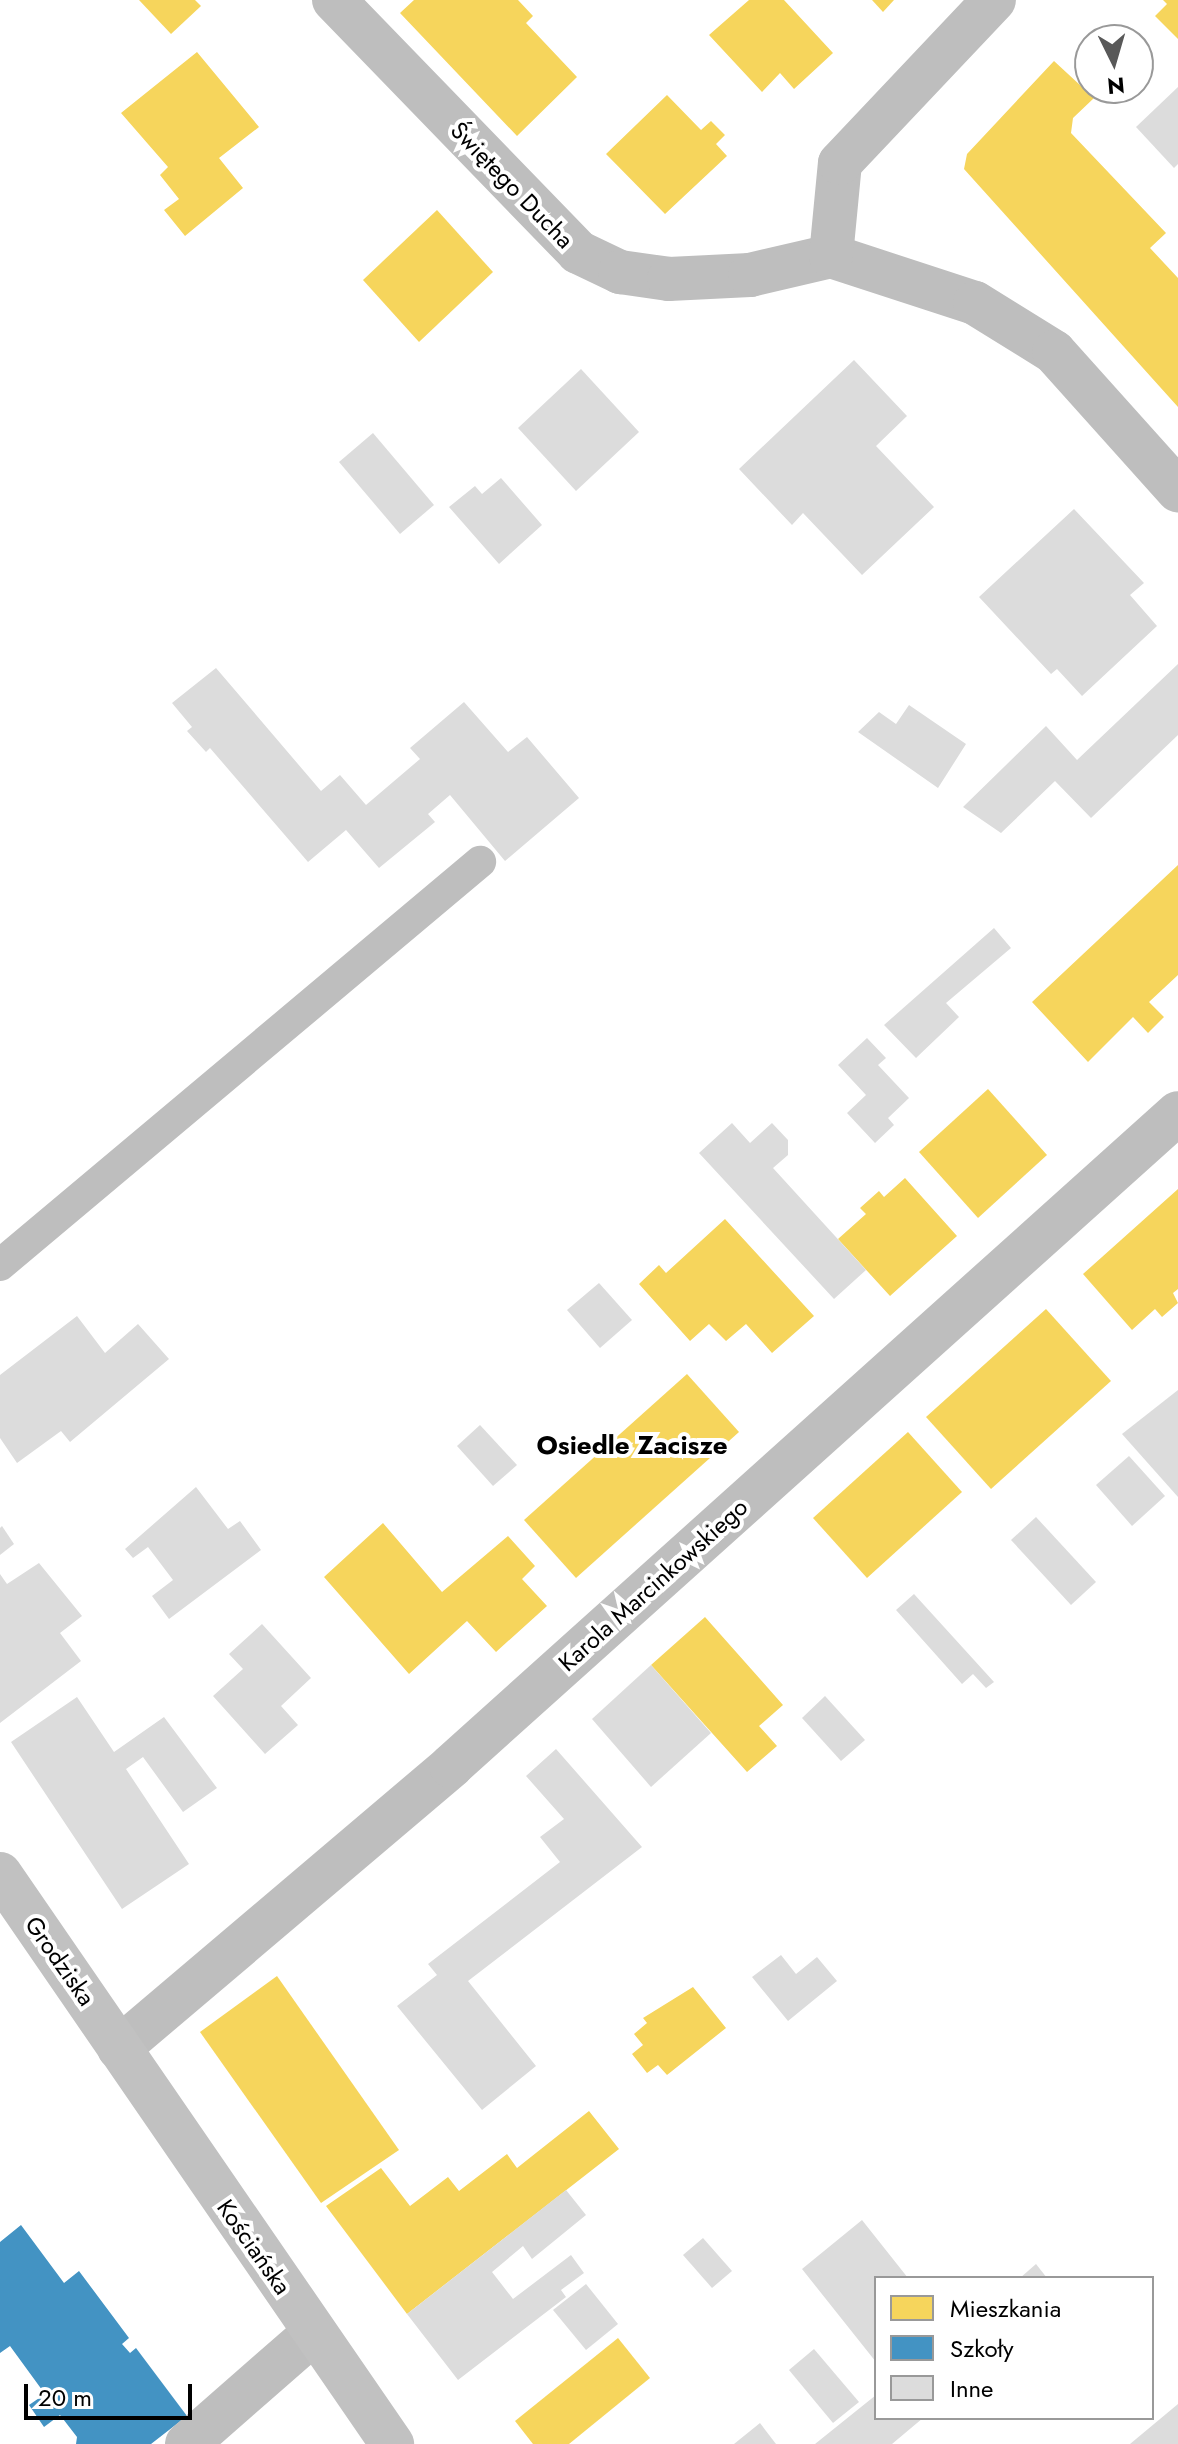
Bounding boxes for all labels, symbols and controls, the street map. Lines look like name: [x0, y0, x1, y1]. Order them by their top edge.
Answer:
north arrow: [1074, 24, 1154, 104]
text: N: [1106, 69, 1126, 103]
street label: Świętego Ducha: [444, 116, 580, 254]
district label: Osiedle Zacisze: [536, 1430, 728, 1462]
street label: Karola Marcinkowskiego: [553, 1493, 753, 1677]
street label: Grodziska: [19, 1911, 101, 2011]
street label: Kościańska: [211, 2194, 297, 2300]
legend: [874, 2276, 1154, 2420]
text: Mieszkania: [950, 2291, 1061, 2326]
text: Szkoły: [950, 2331, 1014, 2366]
scale bar: [28, 2368, 196, 2418]
text: Inne: [950, 2371, 993, 2406]
text: 20 m: [38, 2380, 92, 2415]

